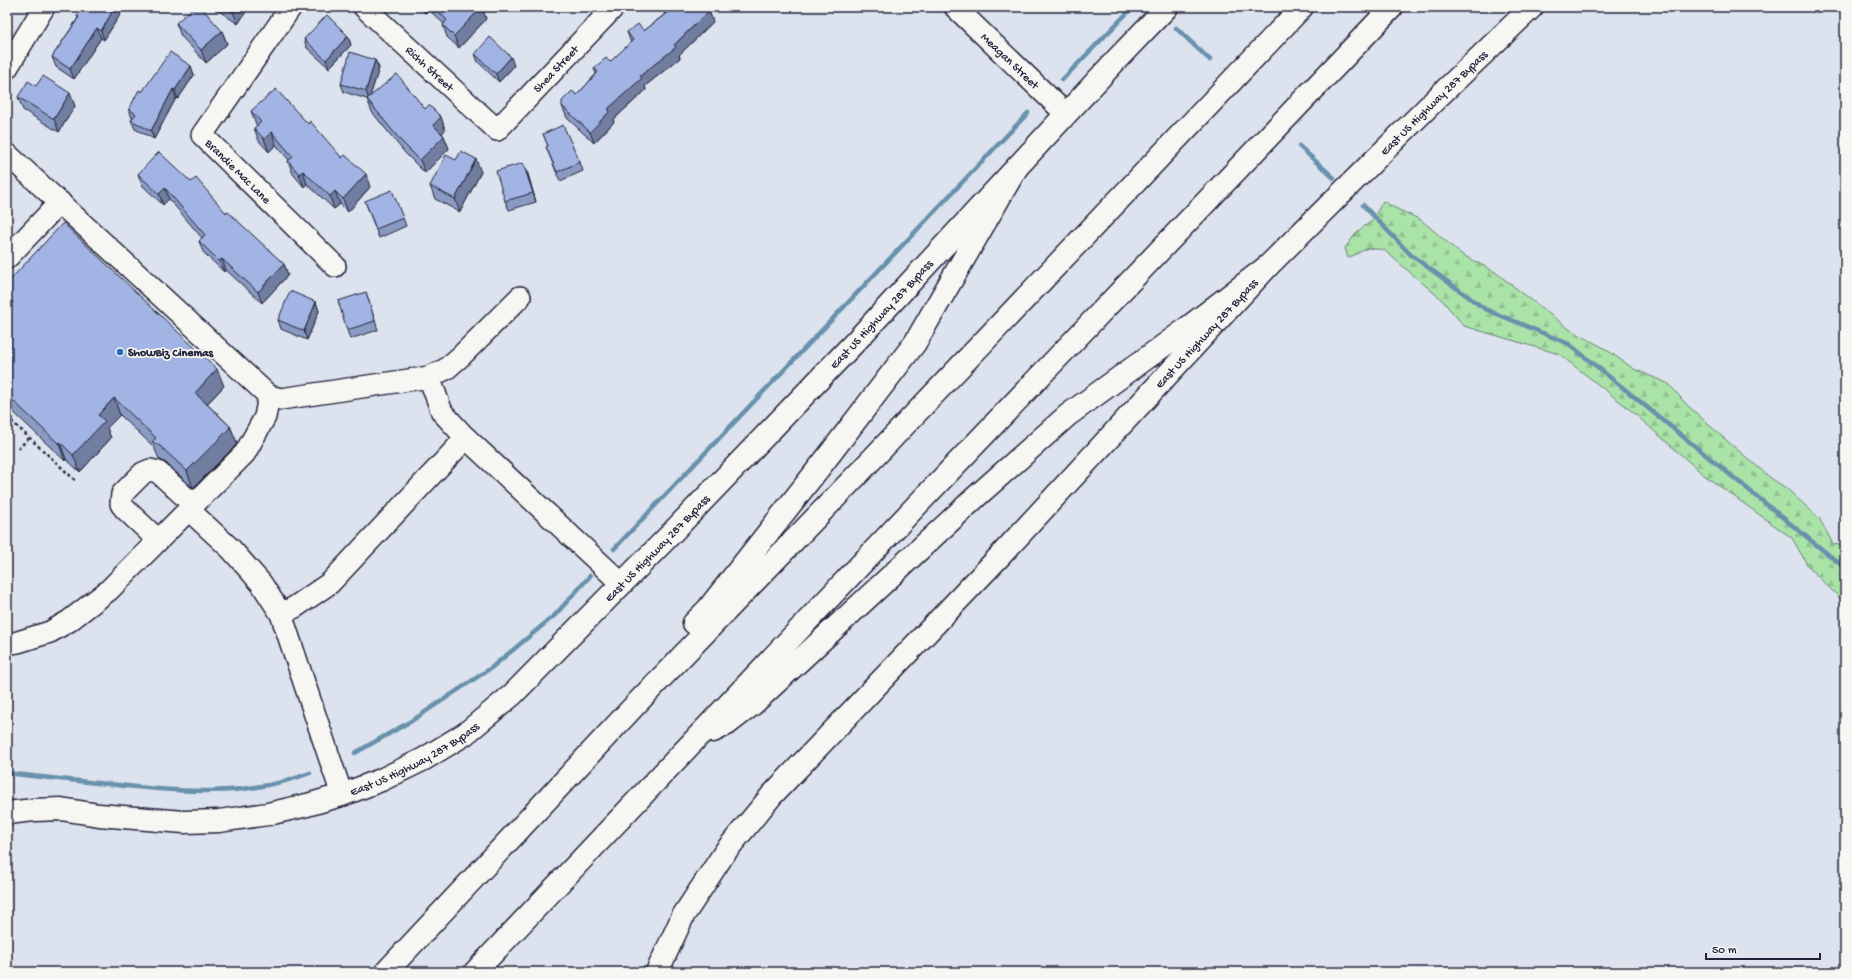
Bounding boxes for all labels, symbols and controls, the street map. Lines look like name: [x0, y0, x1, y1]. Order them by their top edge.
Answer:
street label: Meagan Street: [977, 31, 1042, 94]
street label: Shea Street: [531, 43, 583, 96]
street label: Richh Street: [402, 44, 457, 96]
street label: East US Highway 287 Bypass: [1378, 48, 1492, 159]
street label: Brandie Mac Lane: [201, 136, 273, 208]
street label: East US Highway 287 Bypass: [828, 257, 937, 373]
street label: East US Highway 287 Bypass: [1153, 276, 1262, 392]
marker: ShowBiz Cinemas: [115, 347, 125, 357]
place label: ShowBiz Cinemas: [128, 347, 214, 361]
street label: East US Highway 287 Bypass: [603, 492, 714, 606]
street label: East US Highway 287 Bypass: [349, 720, 483, 800]
scale bar: [1706, 935, 1820, 961]
text: 50 m: [1712, 944, 1737, 958]

